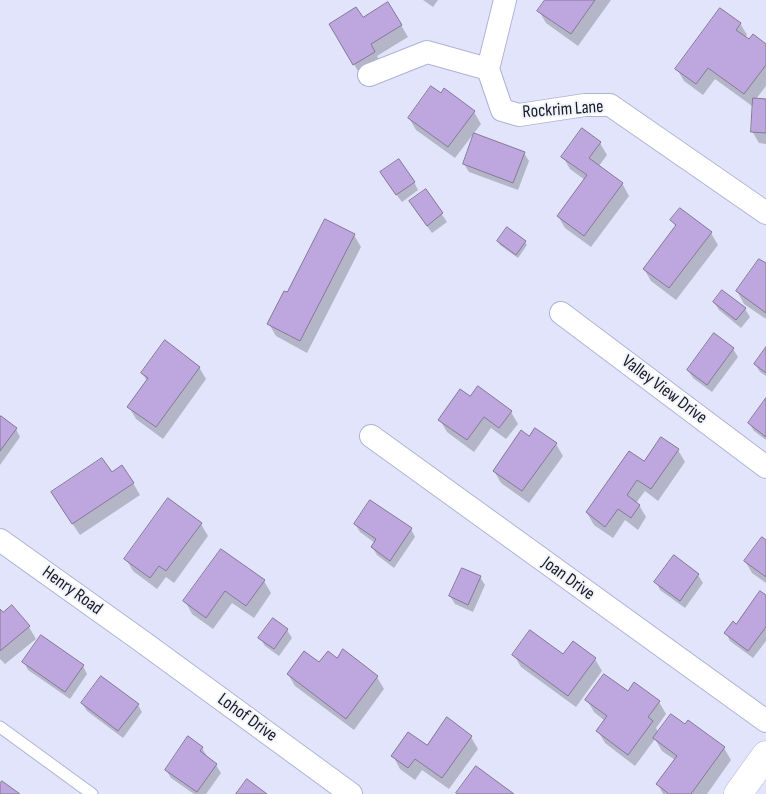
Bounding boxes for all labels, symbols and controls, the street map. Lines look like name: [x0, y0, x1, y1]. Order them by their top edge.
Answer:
street label: Rockrim Lane: [522, 96, 604, 124]
street label: Valley View Drive: [617, 351, 711, 429]
street label: Joan Drive: [537, 553, 599, 605]
street label: Henry Road: [38, 562, 106, 620]
street label: Lohof Drive: [213, 689, 281, 747]

